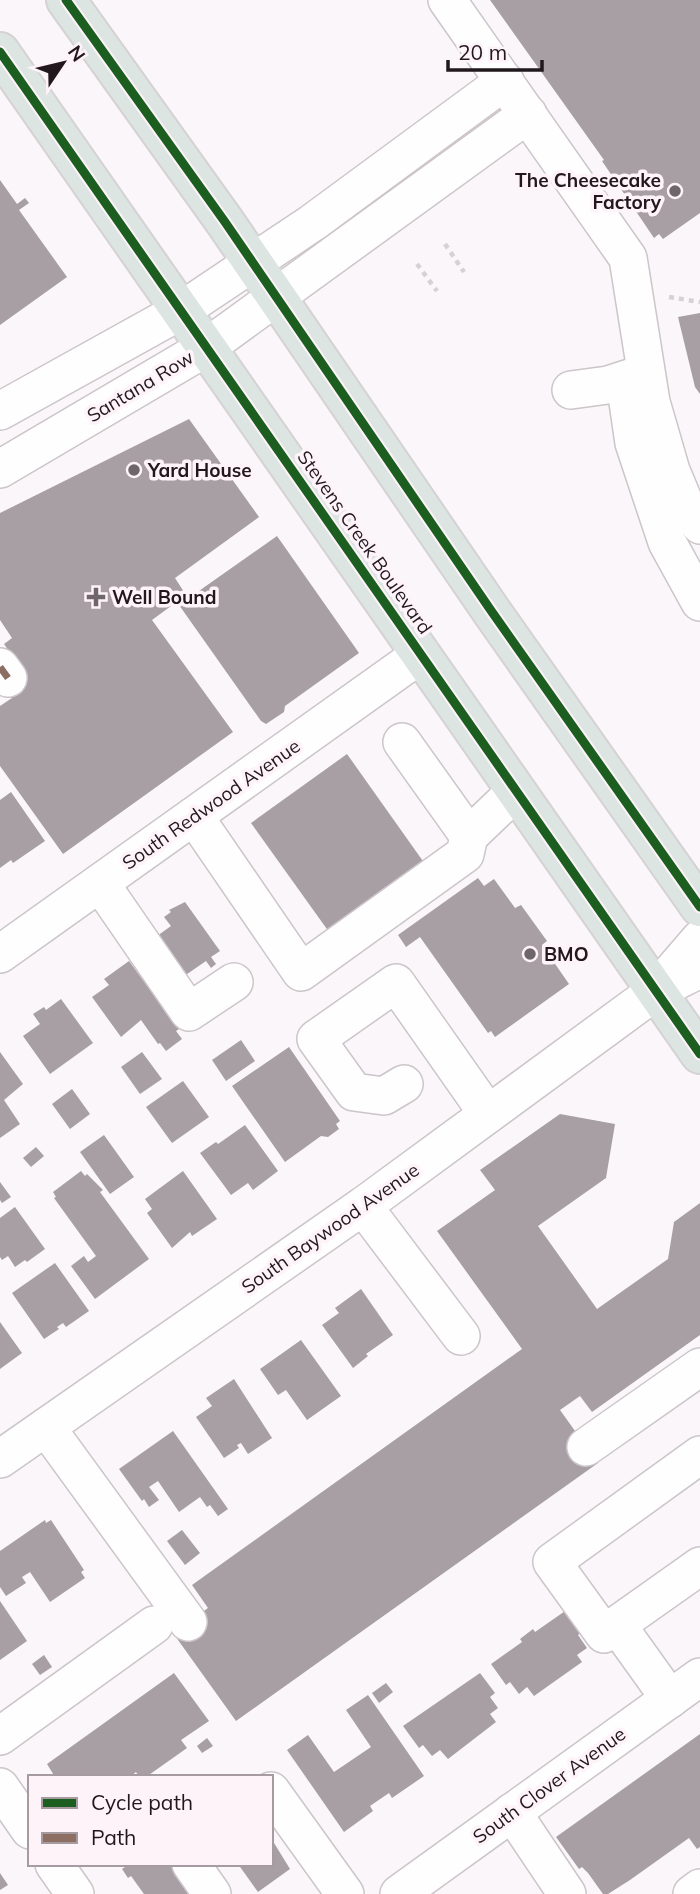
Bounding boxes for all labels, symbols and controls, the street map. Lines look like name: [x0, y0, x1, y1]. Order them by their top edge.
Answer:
north arrow: [28, 28, 98, 98]
scale bar: [448, 28, 542, 72]
text: 20 m: [458, 39, 507, 65]
text: N: [63, 40, 91, 66]
place label: The Cheesecake Factory: [515, 168, 662, 214]
marker: The Cheesecake Factory: [667, 183, 683, 199]
street label: Santana Row: [82, 345, 198, 427]
street label: Stevens Creek Boulevard: [293, 446, 437, 638]
place label: Yard House: [147, 458, 252, 482]
marker: Yard House: [126, 462, 142, 478]
place label: Well Bound: [112, 585, 217, 609]
marker: Well Bound: [86, 587, 106, 607]
street label: South Redwood Avenue: [117, 733, 305, 875]
place label: BMO: [544, 942, 589, 966]
marker: BMO: [522, 946, 538, 962]
street label: South Baywood Avenue: [236, 1158, 424, 1298]
street label: South Clover Avenue: [468, 1722, 630, 1848]
legend: [28, 1775, 273, 1866]
text: Cycle path: [91, 1789, 193, 1815]
text: Path: [91, 1824, 136, 1850]

